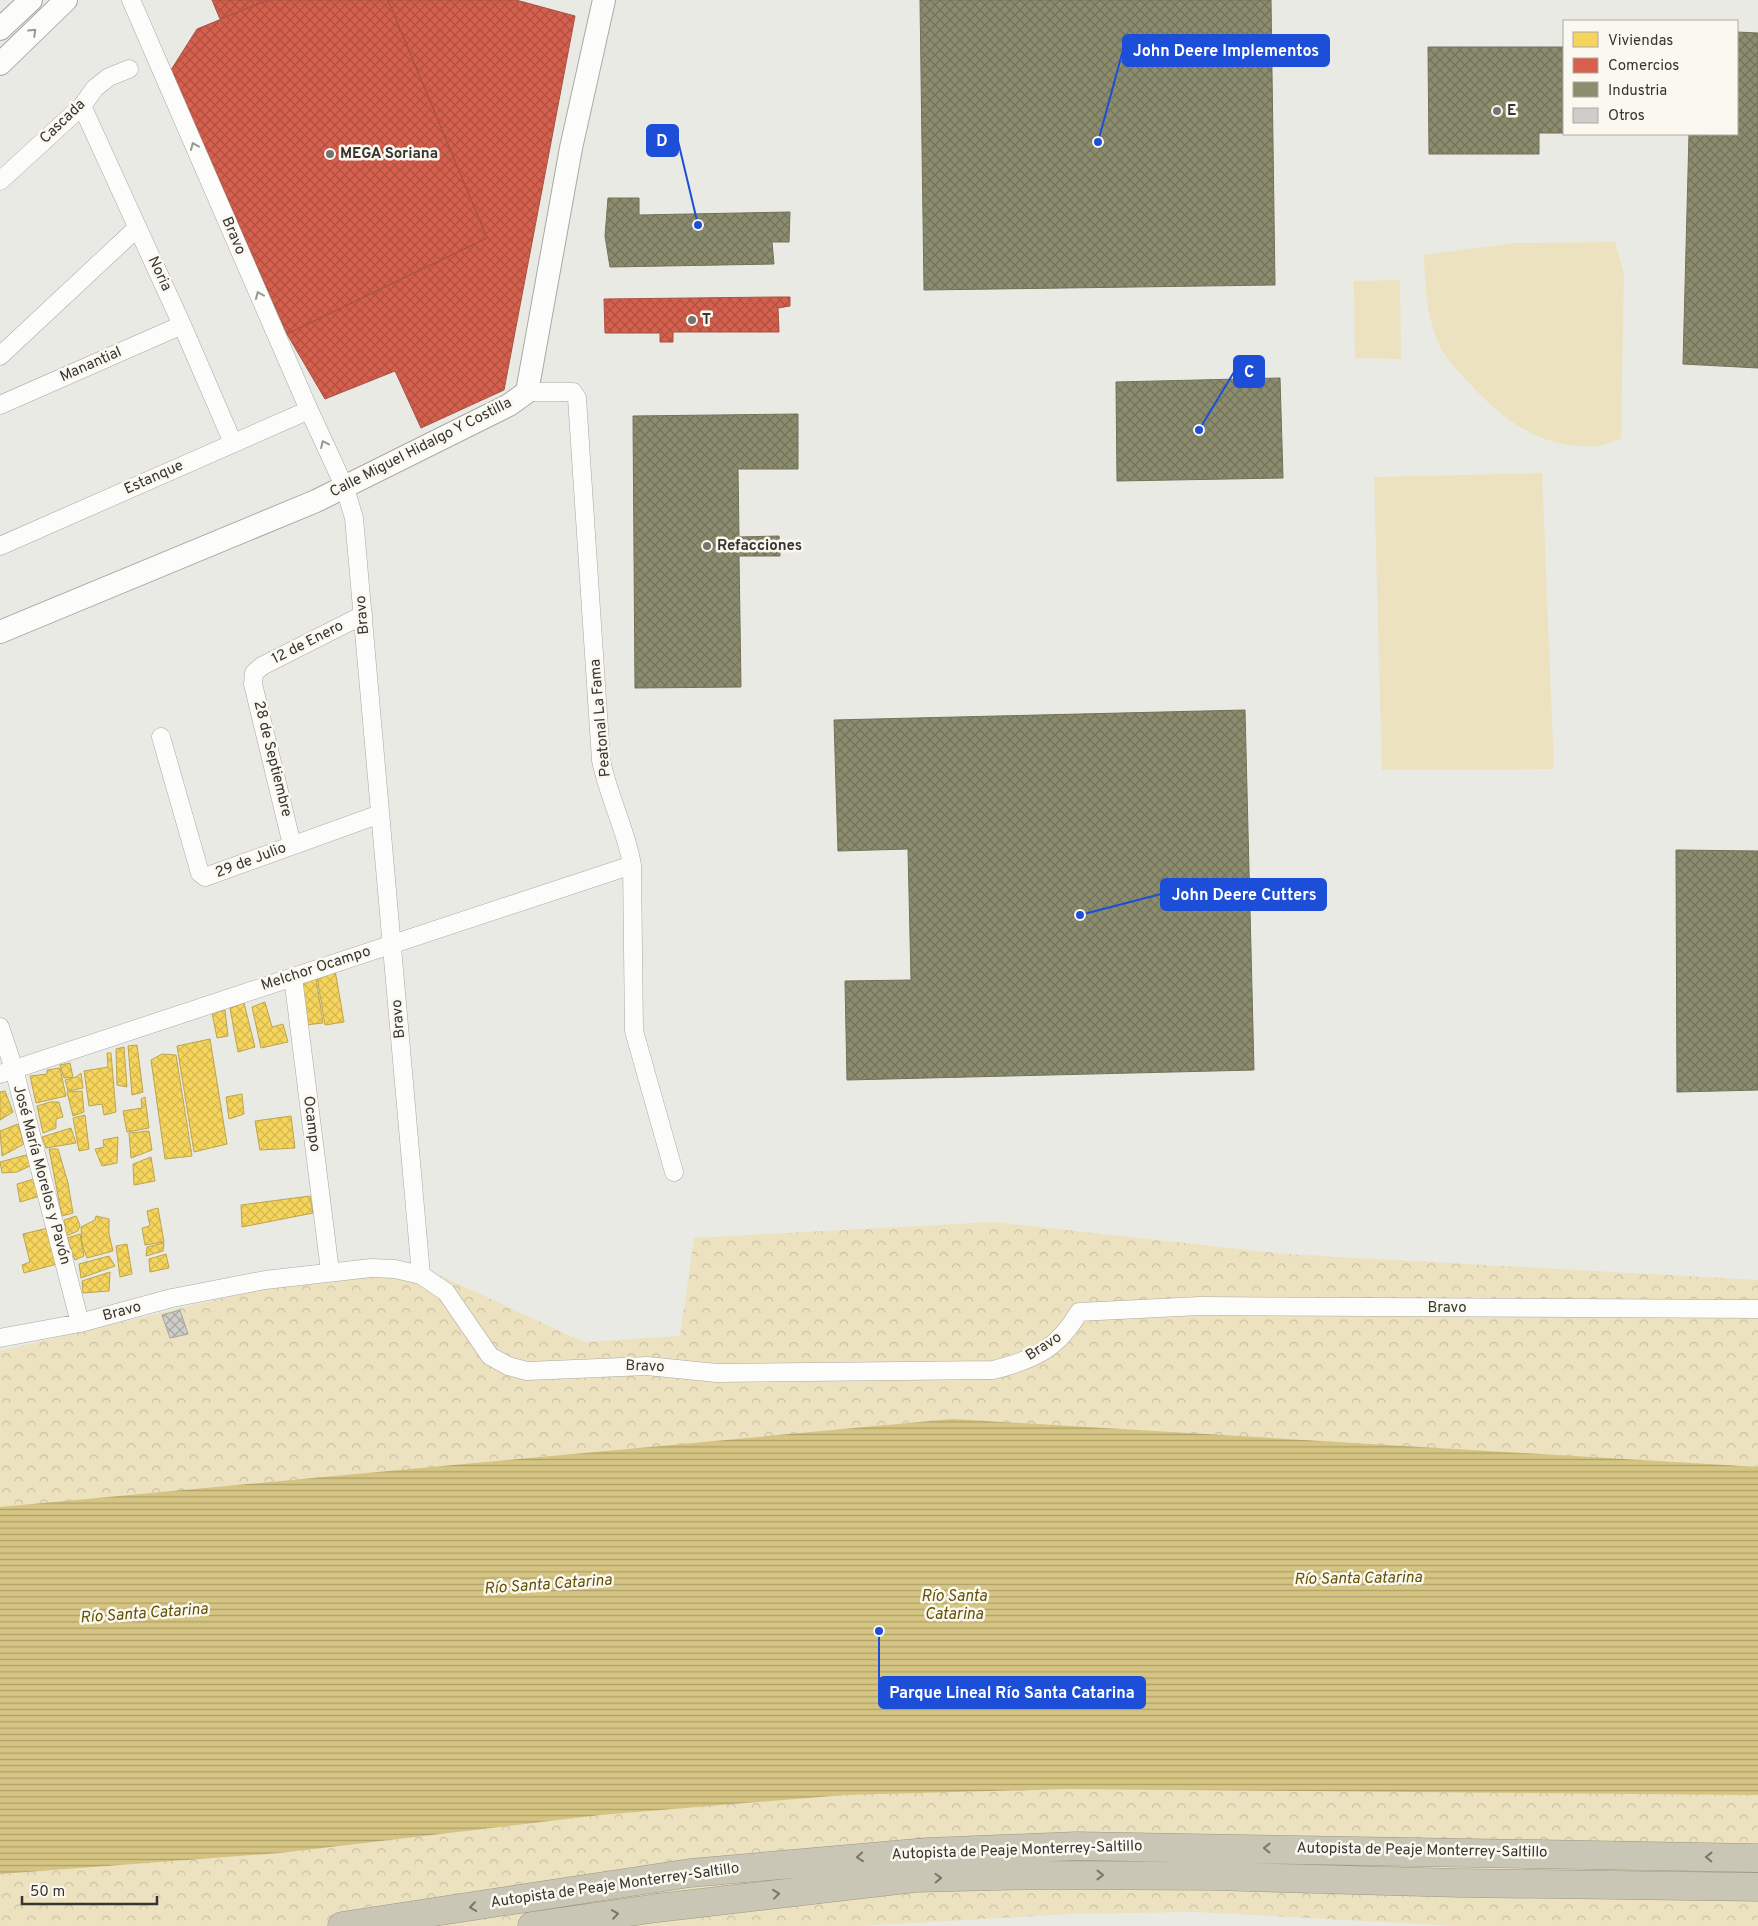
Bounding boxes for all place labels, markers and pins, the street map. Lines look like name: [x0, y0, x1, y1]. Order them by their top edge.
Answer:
callout: John Deere Implementos: [1123, 35, 1329, 66]
place label: E: [1507, 102, 1516, 121]
marker: E: [1491, 105, 1503, 117]
callout: D: [647, 125, 678, 156]
place label: MEGA Soriana: [340, 145, 438, 164]
marker: MEGA Soriana: [324, 148, 336, 160]
place label: T: [702, 311, 711, 330]
marker: T: [686, 314, 698, 326]
callout: C: [1234, 356, 1264, 387]
place label: Refacciones: [717, 537, 802, 556]
marker: Refacciones: [701, 540, 713, 552]
callout: John Deere Cutters: [1161, 879, 1326, 910]
callout: Parque Lineal Río Santa Catarina: [879, 1677, 1145, 1708]

